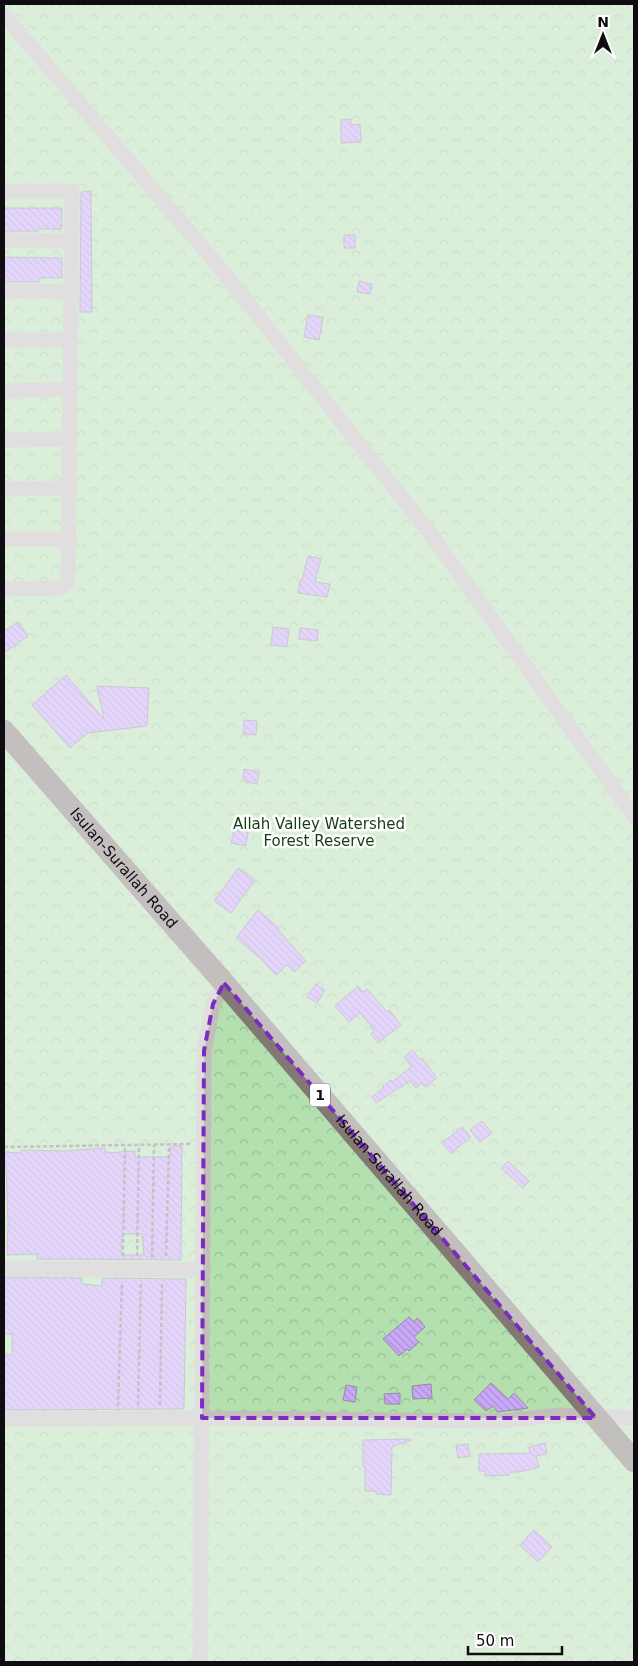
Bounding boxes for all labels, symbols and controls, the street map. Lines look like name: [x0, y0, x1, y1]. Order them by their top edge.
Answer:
north arrow: [578, 10, 628, 60]
text: N: [597, 14, 609, 30]
street label: Isulan-Surallah Road: [66, 804, 181, 932]
park label: Allah Valley Watershed Forest Reserve: [233, 815, 405, 850]
road number: 1: [310, 1084, 330, 1106]
street label: Isulan-Surallah Road: [332, 1111, 446, 1240]
scale bar: [468, 1624, 562, 1656]
text: 50 m: [476, 1632, 514, 1650]

